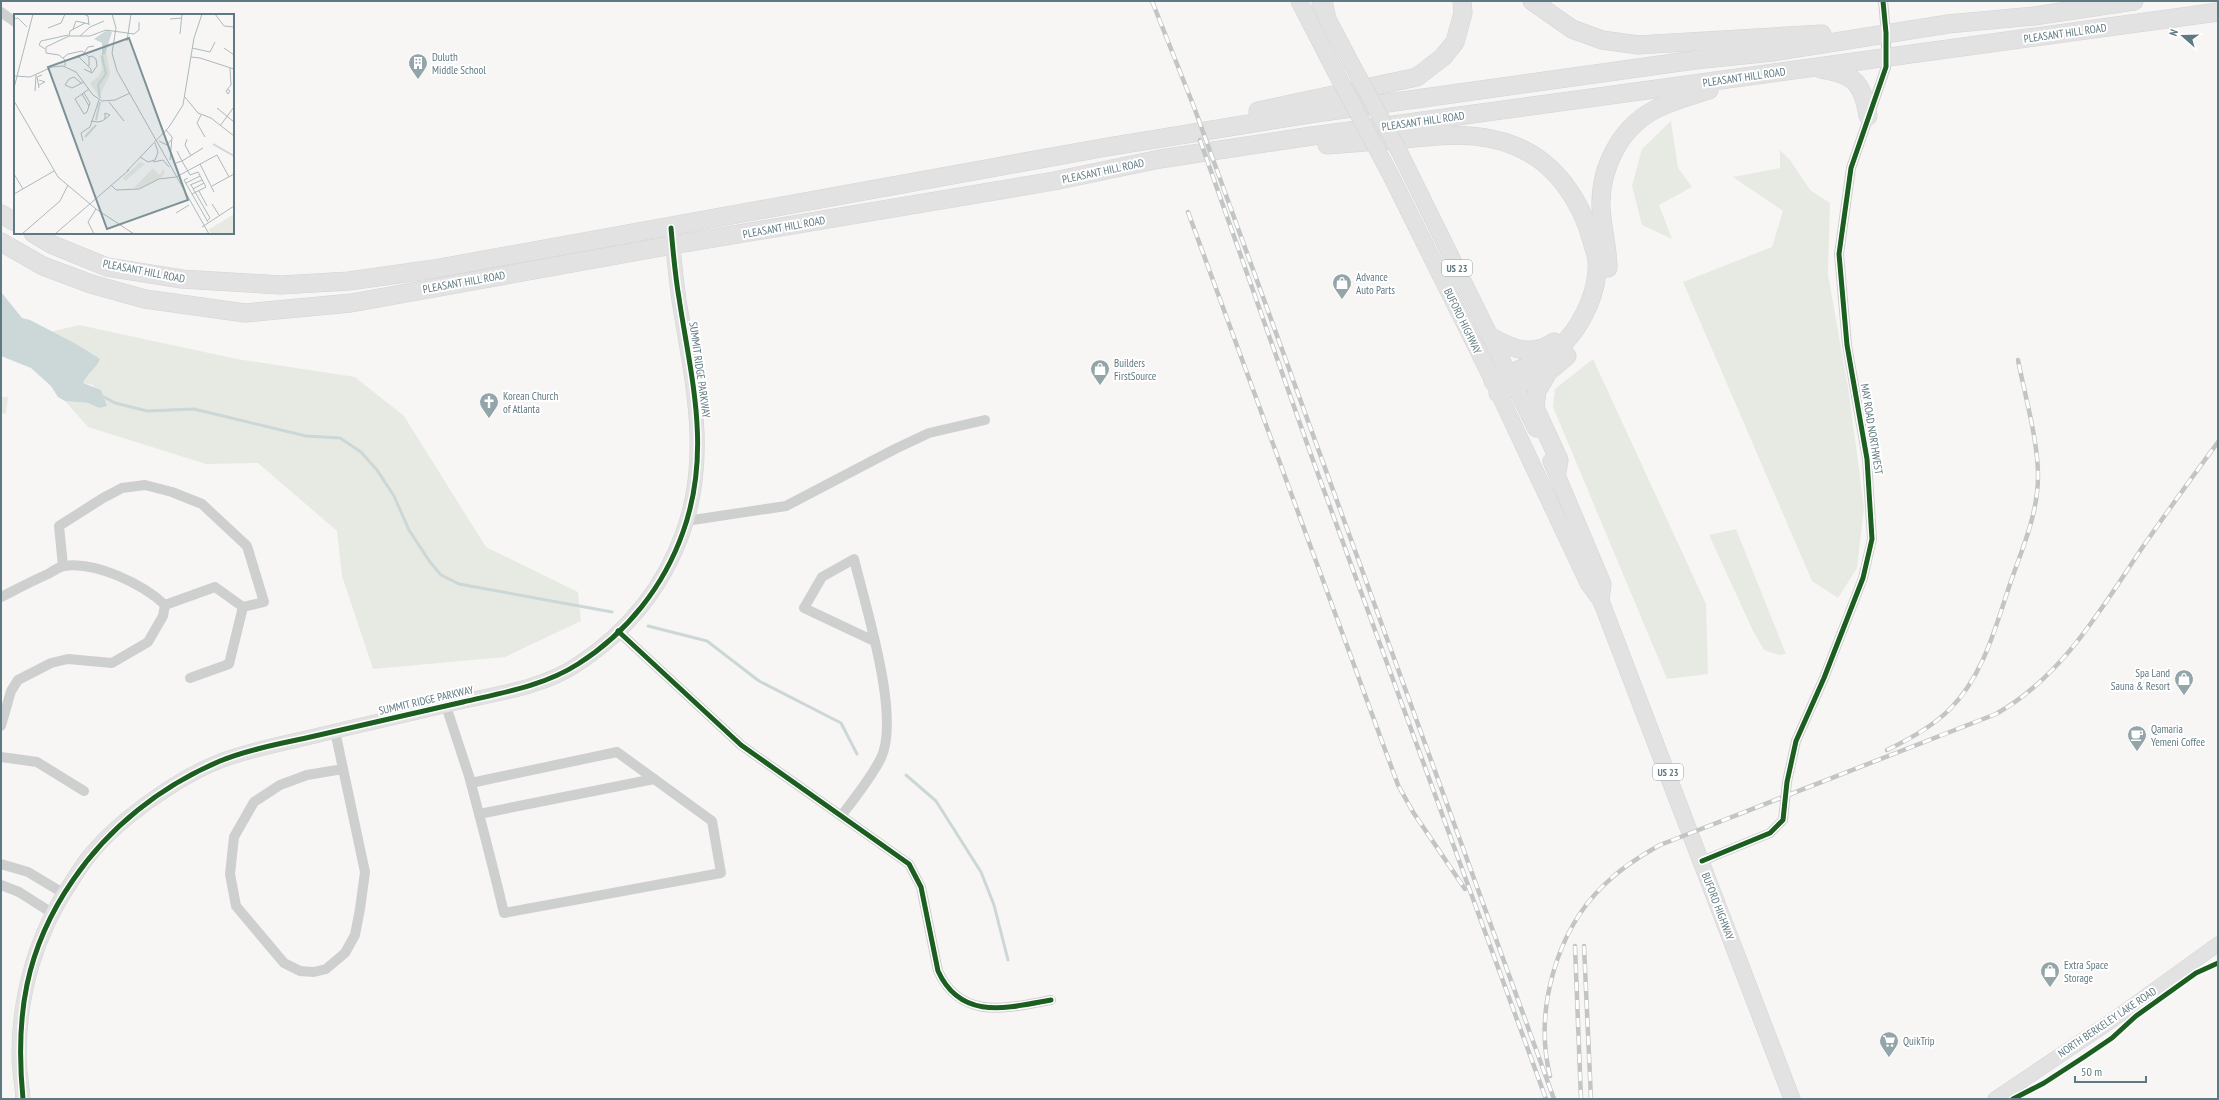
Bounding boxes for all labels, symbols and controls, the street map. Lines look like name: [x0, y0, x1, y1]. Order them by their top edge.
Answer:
inset map: [14, 14, 234, 234]
north arrow: [2163, 16, 2203, 56]
street label: PLEASANT HILL ROAD: [2023, 20, 2108, 46]
text: N: [2166, 27, 2181, 38]
place label: Duluth Middle School: [432, 50, 486, 77]
building icon: Duluth Middle School: [407, 52, 429, 80]
street label: PLEASANT HILL ROAD: [1702, 64, 1787, 90]
street label: PLEASANT HILL ROAD: [1381, 108, 1466, 134]
street label: PLEASANT HILL ROAD: [1061, 155, 1145, 187]
street label: PLEASANT HILL ROAD: [742, 213, 827, 241]
street label: PLEASANT HILL ROAD: [102, 256, 187, 286]
road number: US 23: [1442, 260, 1472, 276]
street label: PLEASANT HILL ROAD: [422, 268, 507, 296]
place label: Advance Auto Parts: [1356, 270, 1395, 297]
shop icon: Advance Auto Parts: [1331, 272, 1353, 300]
street label: BUFORD HIGHWAY: [1441, 286, 1485, 356]
street label: SUMMIT RIDGE PARKWAY: [686, 321, 714, 419]
place label: Builders FirstSource: [1114, 356, 1157, 383]
shop icon: Builders FirstSource: [1089, 358, 1111, 386]
street label: MAY ROAD NORTHWEST: [1858, 382, 1886, 476]
place label: Korean Church of Atlanta: [503, 389, 558, 416]
church icon: Korean Church of Atlanta: [478, 391, 500, 419]
place label: Spa Land Sauna & Resort: [2111, 666, 2170, 693]
shop icon: Spa Land Sauna & Resort: [2173, 668, 2195, 696]
street label: SUMMIT RIDGE PARKWAY: [377, 682, 475, 718]
place label: Qamaria Yemeni Coffee: [2151, 722, 2205, 749]
cafe icon: Qamaria Yemeni Coffee: [2126, 724, 2148, 752]
road number: US 23: [1653, 764, 1683, 780]
street label: BUFORD HIGHWAY: [1699, 870, 1737, 942]
place label: Extra Space Storage: [2064, 958, 2109, 985]
shop icon: Extra Space Storage: [2039, 960, 2061, 988]
street label: NORTH BERKELEY LAKE ROAD: [2055, 984, 2159, 1060]
supermarket icon: QuikTrip: [1878, 1030, 1900, 1058]
place label: QuikTrip: [1903, 1034, 1935, 1048]
scale bar: [2075, 1058, 2146, 1084]
text: 50 m: [2081, 1064, 2102, 1079]

